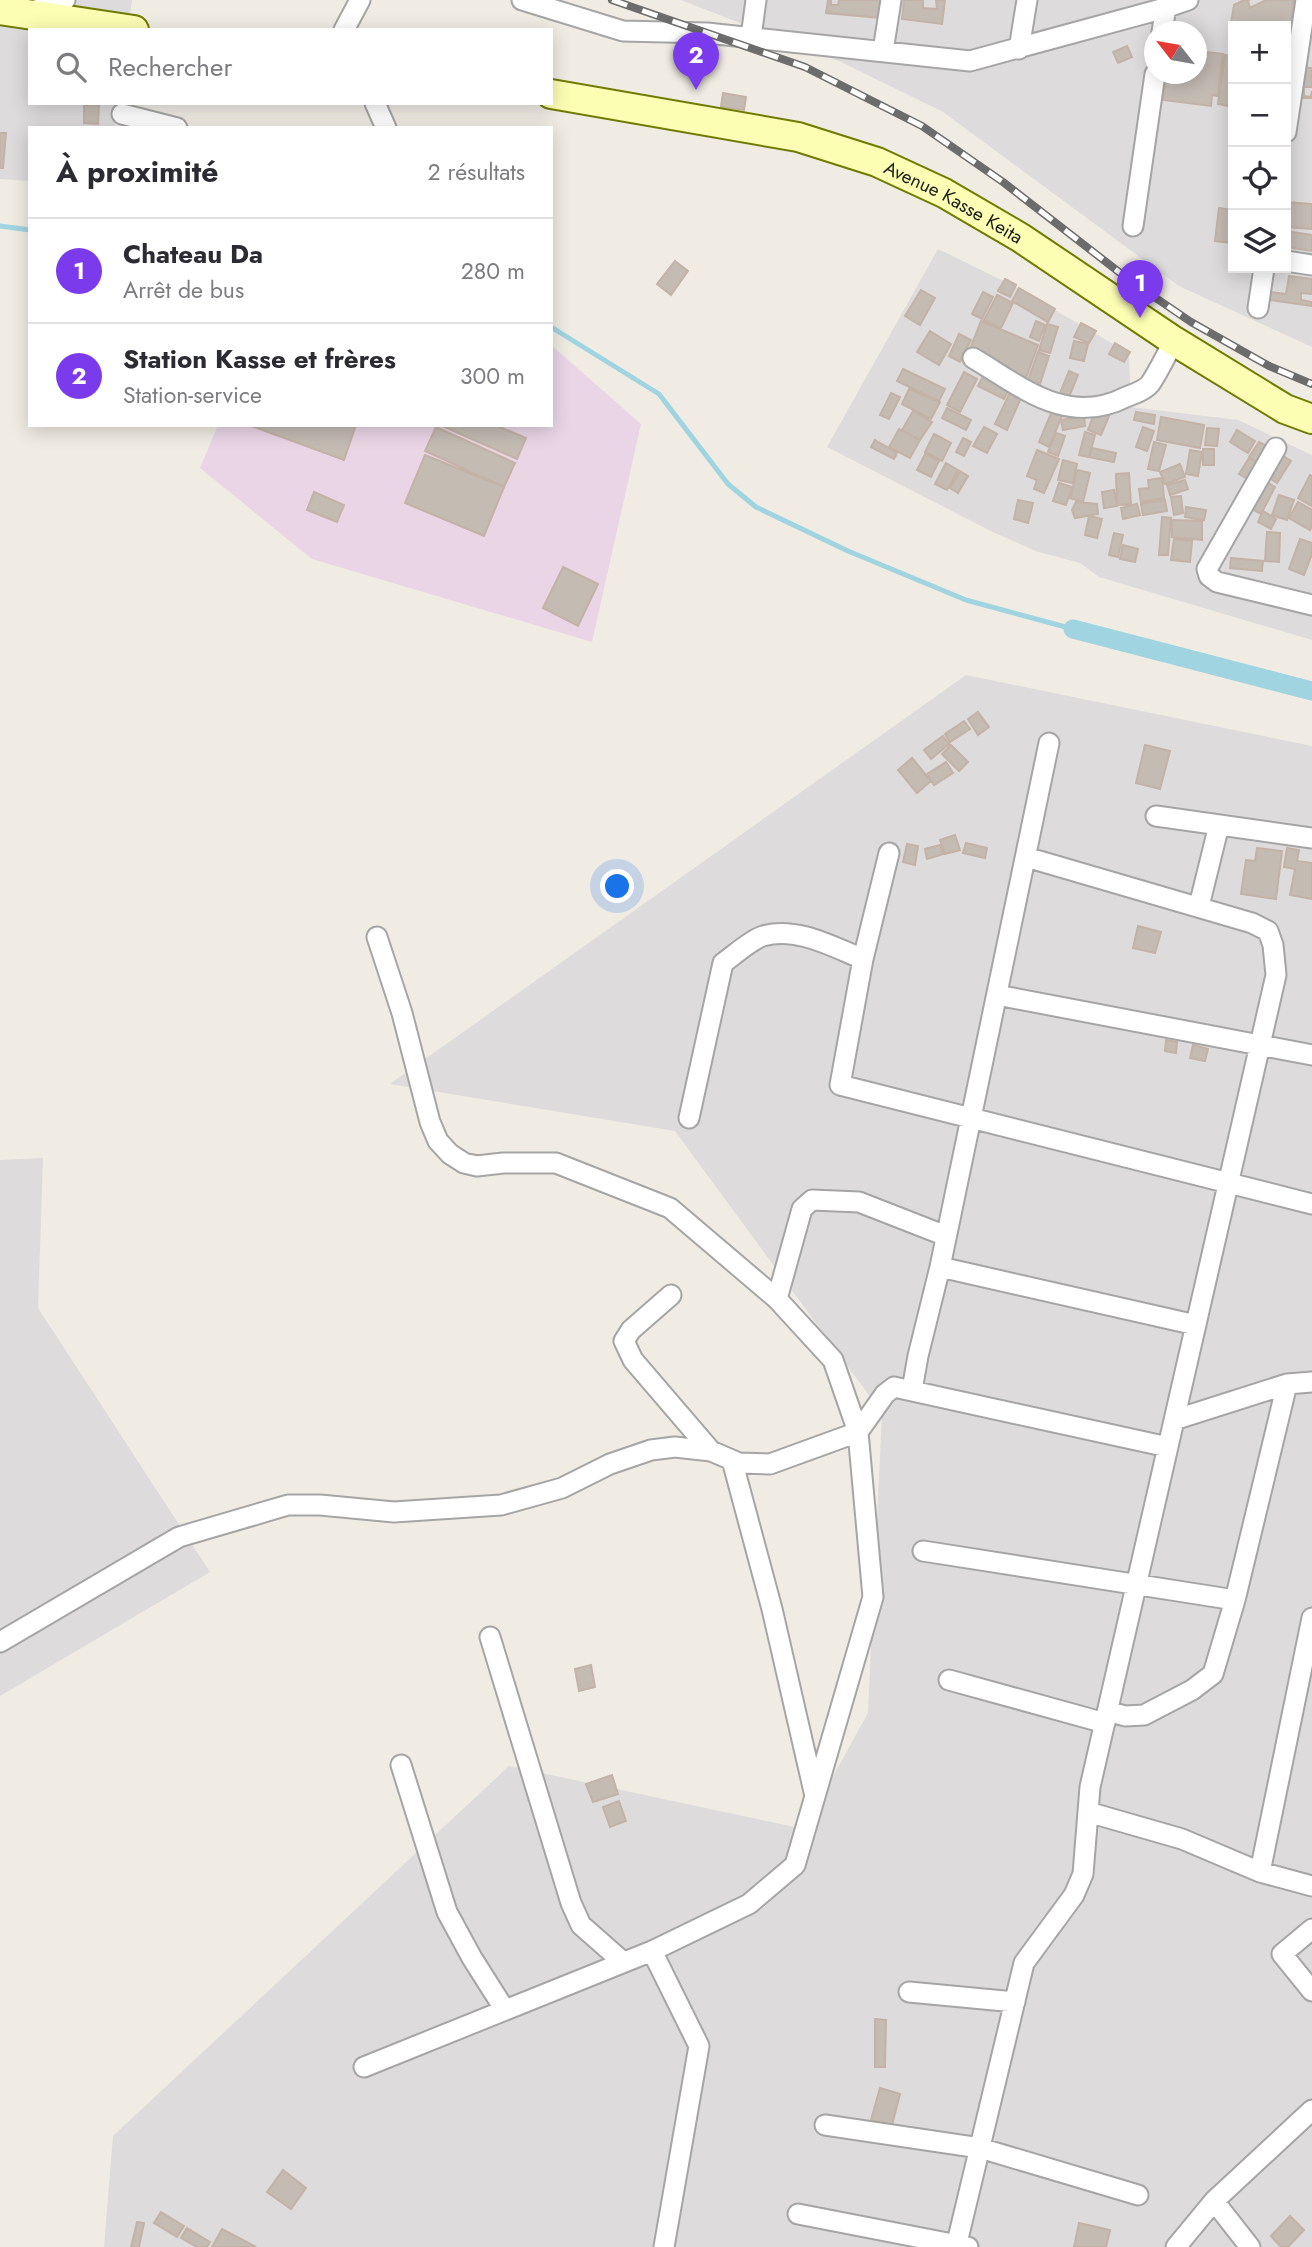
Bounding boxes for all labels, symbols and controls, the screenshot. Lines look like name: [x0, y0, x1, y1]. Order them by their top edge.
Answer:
north arrow: [1144, 21, 1207, 84]
map controls: [1228, 21, 1291, 273]
button: +: [1228, 21, 1291, 84]
search box: [28, 28, 553, 105]
pin: 2: [673, 32, 719, 90]
icon: search: [52, 48, 90, 86]
text: Rechercher: [108, 48, 232, 86]
button: −: [1228, 84, 1291, 147]
button: locate: [1228, 147, 1291, 210]
text: À proximité: [56, 150, 219, 193]
street label: Avenue Kasse Keita: [880, 154, 1028, 250]
text: 2 résultats: [428, 155, 525, 189]
button: layers: [1228, 210, 1291, 273]
text: Chateau Da: [123, 235, 263, 273]
text: 1: [73, 254, 85, 288]
text: 280 m: [461, 254, 525, 288]
pin: 1: [1117, 260, 1163, 318]
text: Arrêt de bus: [123, 273, 244, 307]
text: Station Kasse et frères: [123, 340, 396, 378]
text: 2: [71, 359, 87, 393]
text: 300 m: [460, 359, 525, 393]
text: Station-service: [123, 378, 262, 412]
your location: [600, 869, 634, 903]

